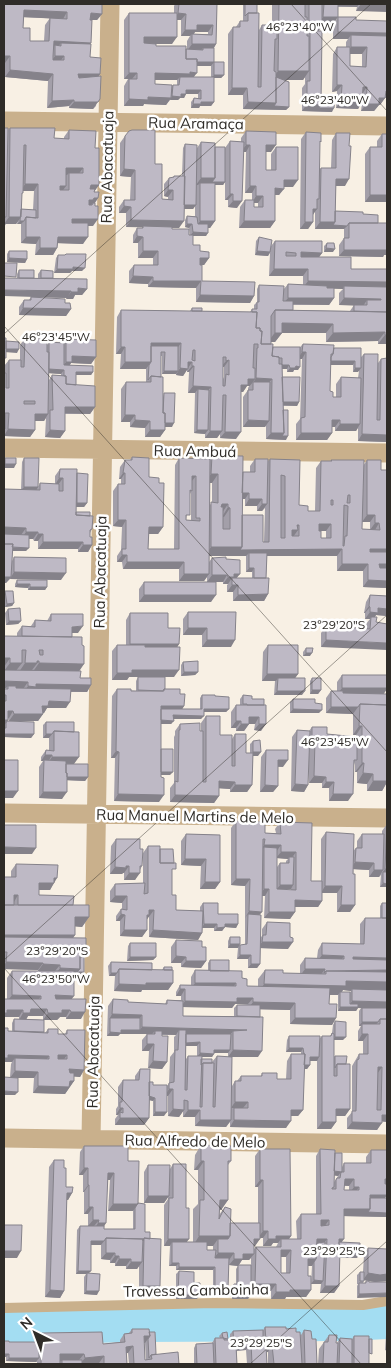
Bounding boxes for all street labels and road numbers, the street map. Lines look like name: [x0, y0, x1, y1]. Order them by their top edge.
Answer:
street label: Rua Abacatuaja: [97, 110, 117, 224]
street label: Rua Aramaça: [148, 113, 244, 133]
street label: Rua Ambuá: [153, 441, 237, 461]
street label: Rua Abacatuaja: [90, 515, 110, 629]
street label: Rua Manuel Martins de Melo: [96, 805, 294, 827]
street label: Rua Abacatuaja: [83, 995, 103, 1109]
street label: Rua Alfredo de Melo: [124, 1130, 266, 1152]
street label: Travessa Camboinha: [123, 1279, 269, 1301]

